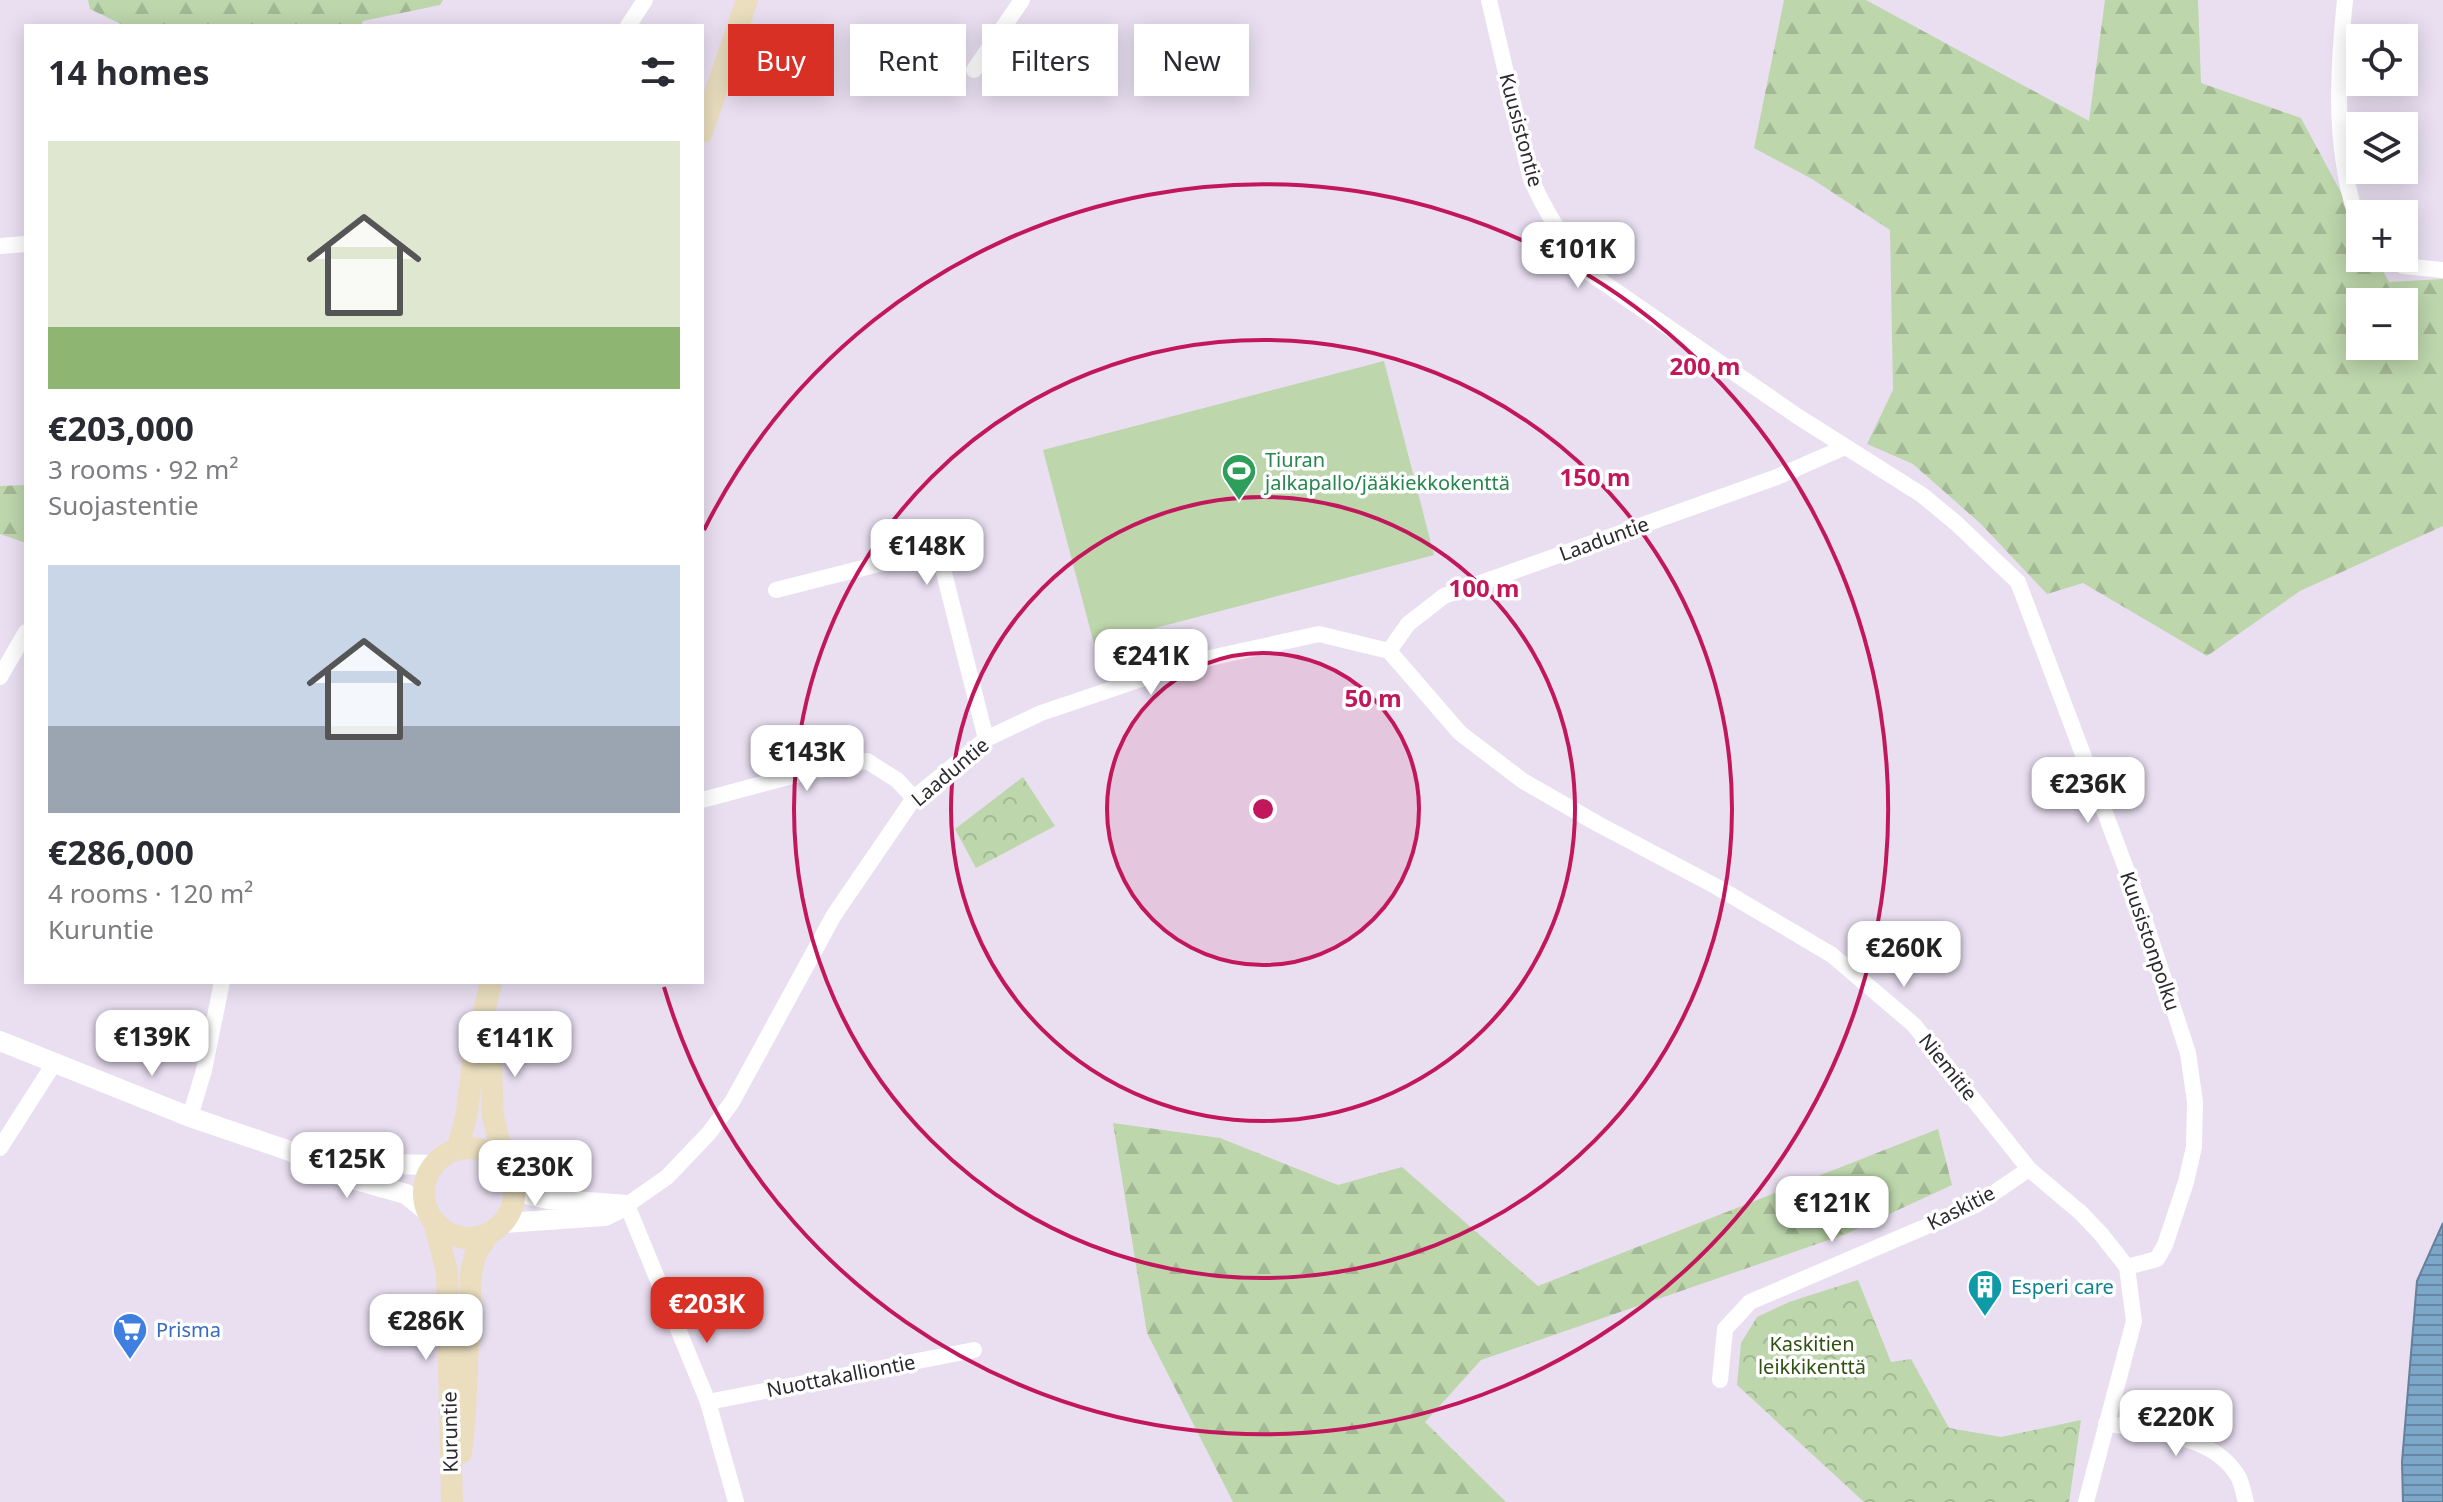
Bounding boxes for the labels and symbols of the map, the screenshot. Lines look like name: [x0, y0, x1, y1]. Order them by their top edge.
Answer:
street label: Kuusistontie: [1493, 70, 1550, 190]
pin: €101K: [1522, 222, 1634, 290]
text: 200 m: [1670, 349, 1740, 382]
place label: Tiuran jalkapallo/jääkiekkokenttä: [1263, 446, 1510, 496]
sports icon: Tiuran jalkapallo/jääkiekkokenttä: [1220, 452, 1258, 502]
text: 150 m: [1560, 460, 1630, 493]
street label: Laaduntie: [1555, 510, 1652, 567]
pin: €148K: [871, 519, 983, 587]
text: 100 m: [1449, 571, 1519, 604]
pin: €241K: [1095, 629, 1207, 697]
text: 50 m: [1344, 681, 1402, 714]
pin: €143K: [751, 725, 863, 793]
street label: Laaduntie: [905, 731, 994, 812]
pin: €236K: [2032, 757, 2144, 825]
centre of rings: [1249, 795, 1277, 823]
street label: Kuusistonpolku: [2114, 868, 2187, 1014]
pin: €260K: [1848, 921, 1960, 989]
pin: €139K: [96, 1010, 208, 1078]
pin: €141K: [459, 1011, 571, 1079]
street label: Niemitie: [1913, 1027, 1984, 1106]
pin: €125K: [291, 1132, 403, 1200]
pin: €230K: [479, 1140, 591, 1208]
pin: €121K: [1776, 1176, 1888, 1244]
street label: Kaskitie: [1922, 1179, 1999, 1236]
building icon: Esperi care: [1966, 1268, 2004, 1318]
place label: Esperi care: [2011, 1273, 2114, 1300]
pin: €203K: [651, 1277, 763, 1345]
pin: €286K: [370, 1294, 482, 1362]
supermarket icon: Prisma: [111, 1311, 149, 1361]
place label: Prisma: [156, 1316, 221, 1343]
park label: Kaskitien leikkikenttä: [1758, 1330, 1866, 1380]
street label: Nuottakalliontie: [764, 1348, 918, 1403]
pin: €220K: [2120, 1390, 2232, 1458]
street label: Kuruntie: [435, 1391, 464, 1473]

